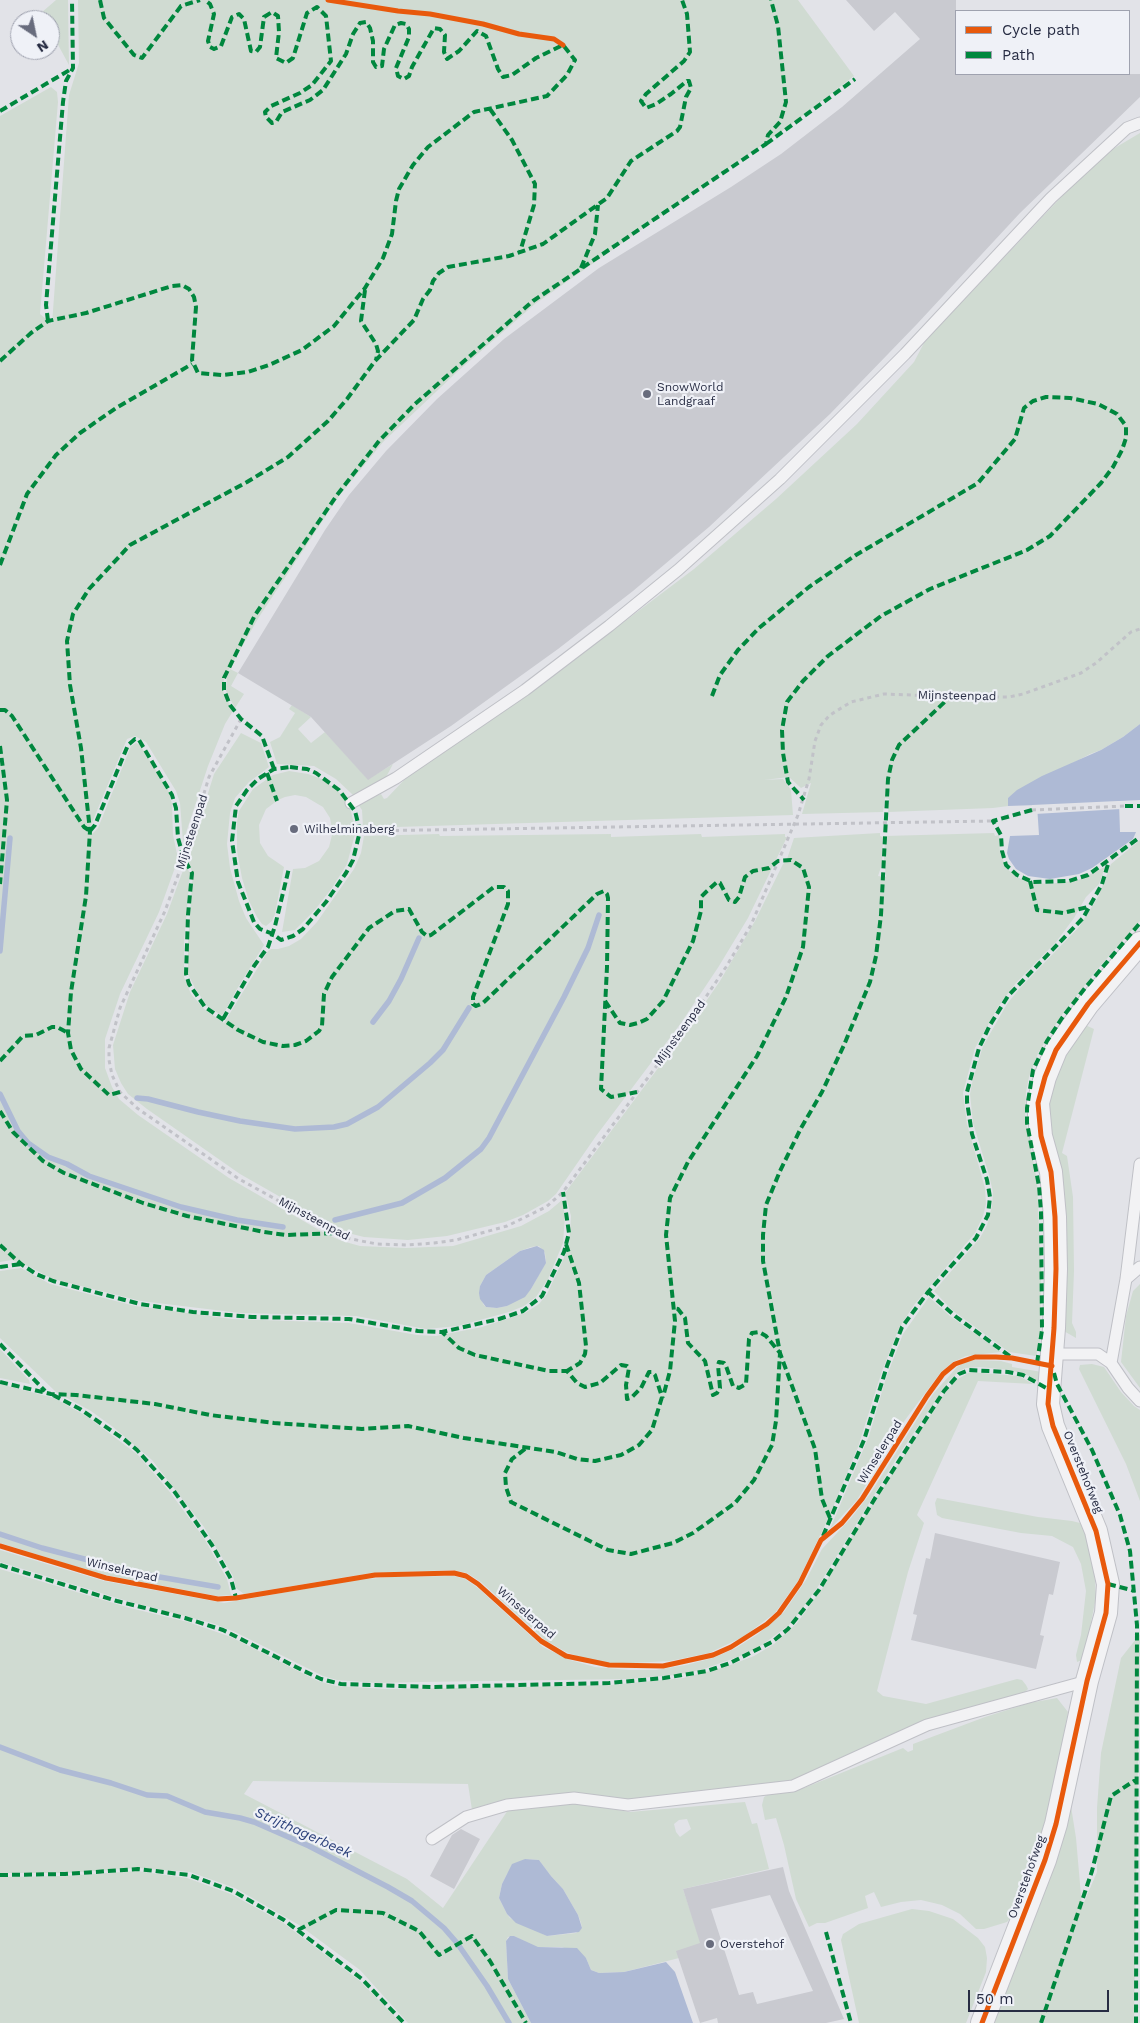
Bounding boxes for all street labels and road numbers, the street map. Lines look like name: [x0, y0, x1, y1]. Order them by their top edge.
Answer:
street label: Mijnsteenpad: [918, 688, 996, 704]
street label: Mijnsteenpad: [173, 792, 211, 872]
street label: Mijnsteenpad: [651, 997, 709, 1069]
street label: Mijnsteenpad: [276, 1194, 352, 1244]
street label: Winselerpad: [855, 1417, 905, 1487]
street label: Overstehofweg: [1060, 1429, 1106, 1515]
street label: Winselerpad: [85, 1555, 159, 1585]
street label: Winselerpad: [494, 1584, 558, 1642]
street label: Overstehofweg: [1005, 1833, 1049, 1921]

